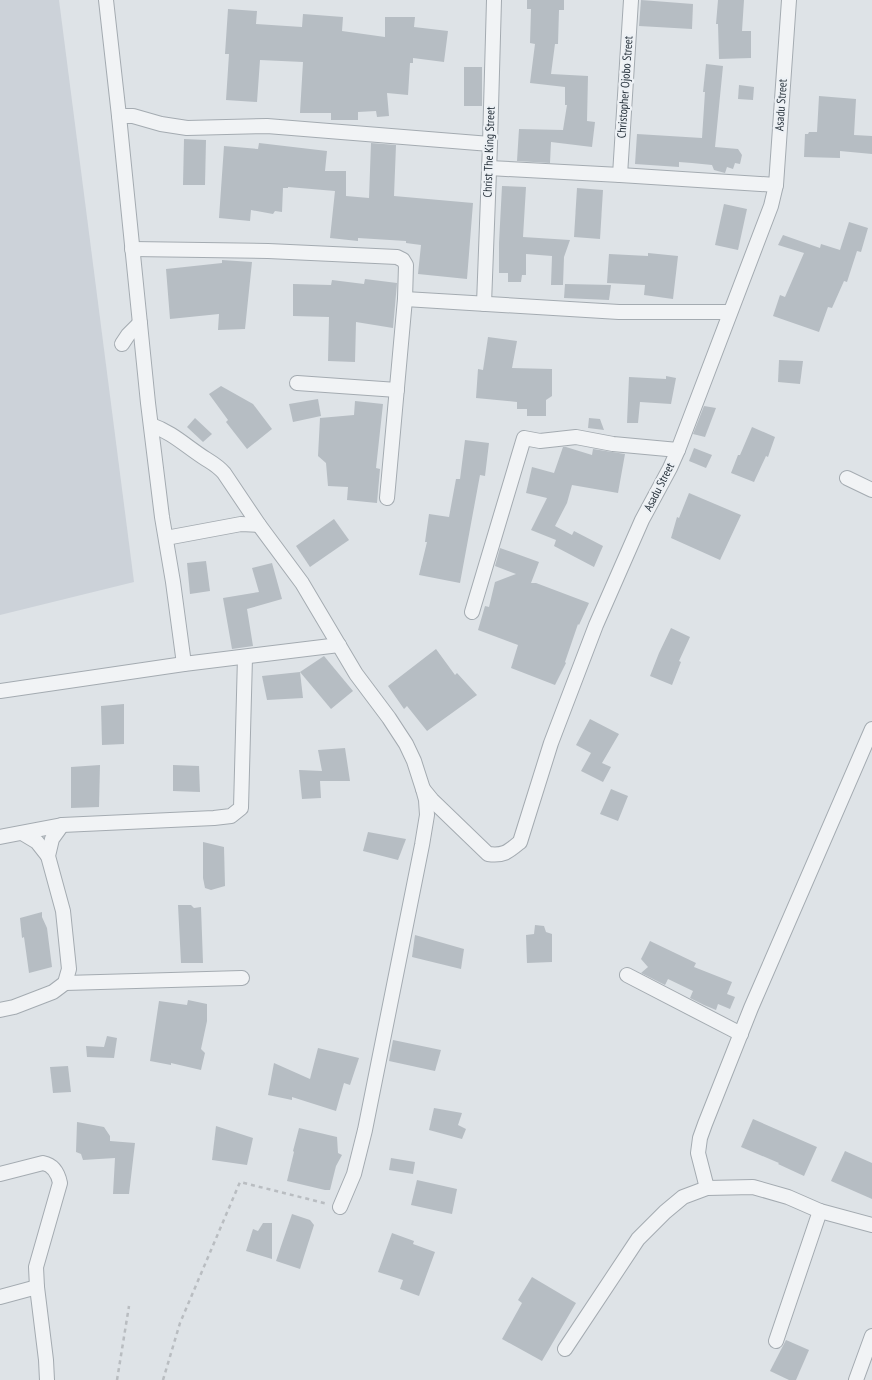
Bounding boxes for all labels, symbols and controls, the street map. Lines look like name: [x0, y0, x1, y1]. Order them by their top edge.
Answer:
street label: Christopher Ojobo Street: [613, 35, 636, 139]
street label: Asadu Street: [771, 78, 790, 132]
street label: Christ The King Street: [479, 106, 498, 198]
street label: Asadu Street: [640, 459, 677, 513]

